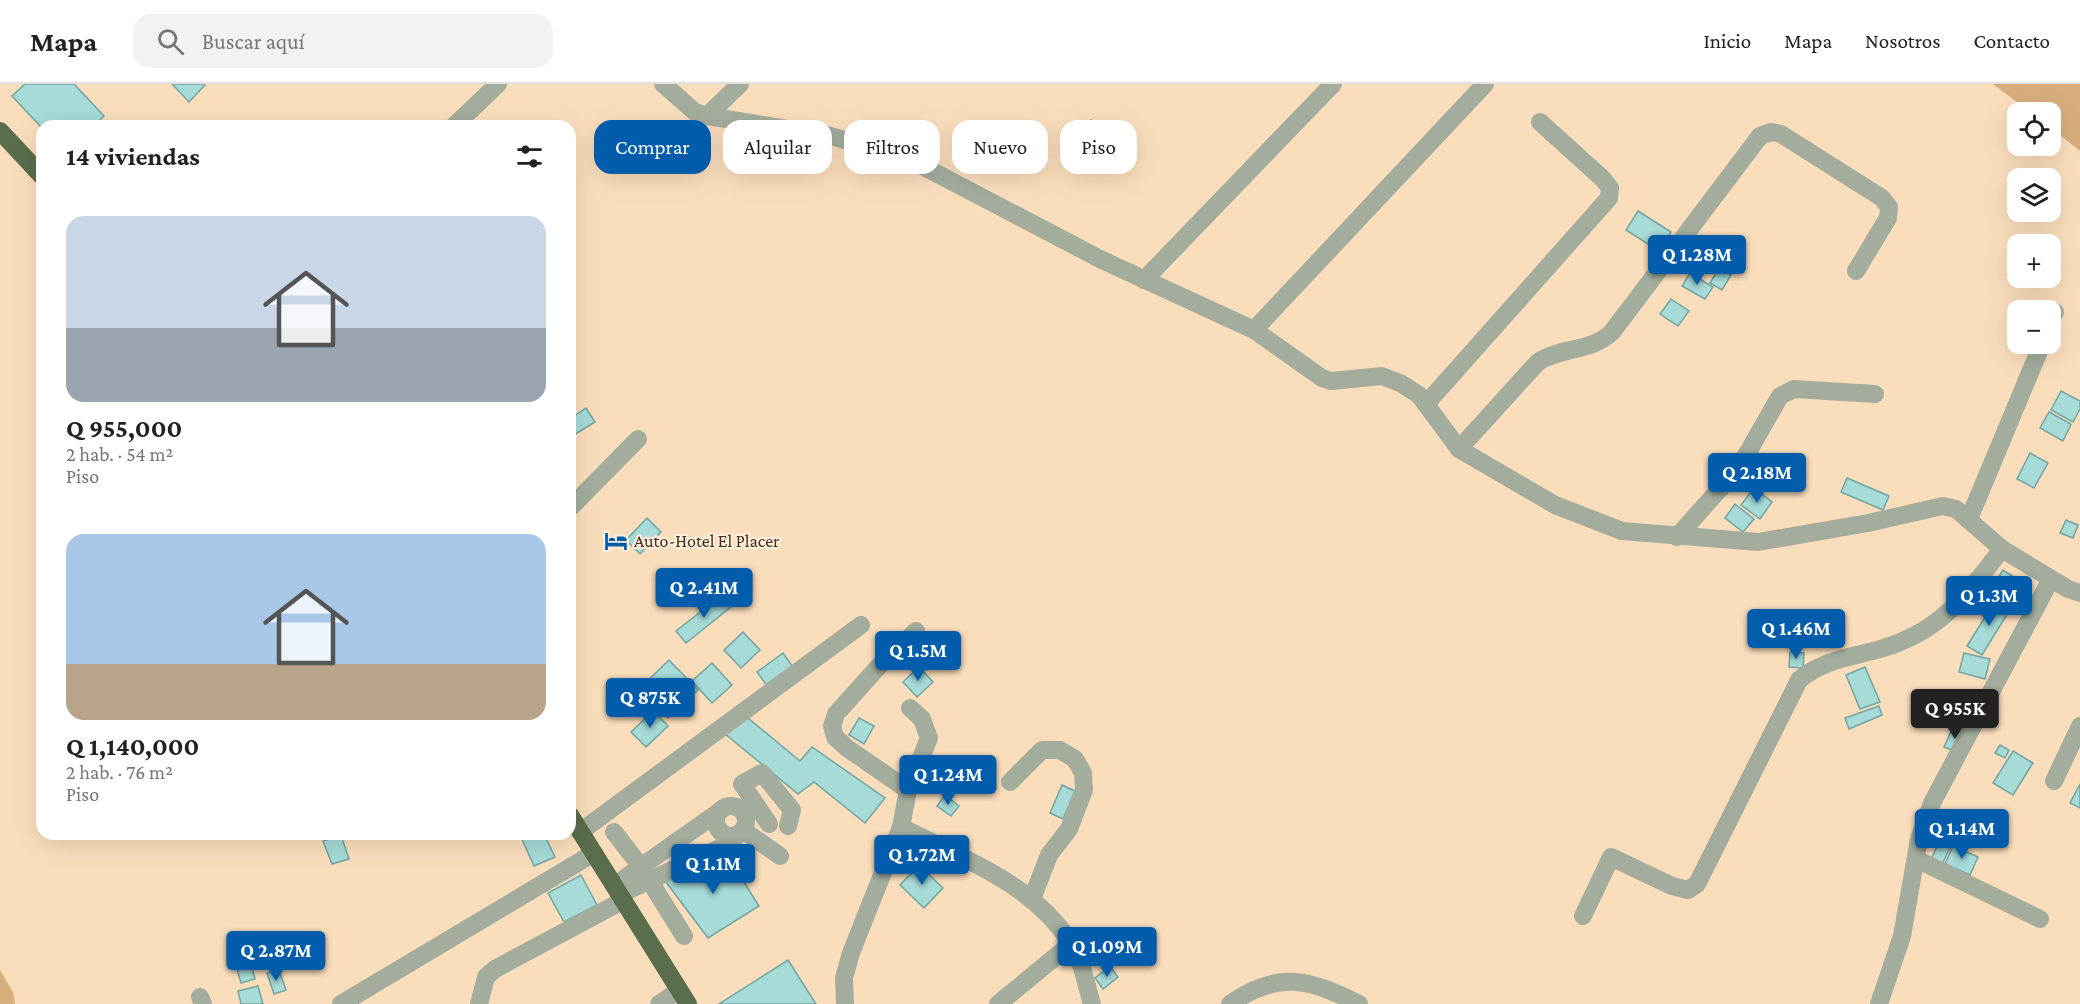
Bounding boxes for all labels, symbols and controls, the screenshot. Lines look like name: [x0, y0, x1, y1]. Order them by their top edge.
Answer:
search box: [133, 14, 553, 68]
icon: search: [154, 25, 187, 58]
text: Mapa: [30, 26, 97, 57]
text: Buscar aquí: [202, 29, 305, 54]
text: Inicio: [1703, 29, 1751, 53]
text: Mapa: [1784, 29, 1832, 53]
text: Nosotros: [1865, 29, 1941, 53]
text: Contacto: [1974, 29, 2050, 53]
map controls: [2007, 102, 2061, 354]
button: locate: [2007, 102, 2061, 156]
chip: Comprar: [594, 120, 711, 174]
chip: Alquilar: [723, 120, 832, 174]
chip: Filtros: [844, 120, 940, 174]
chip: Nuevo: [952, 120, 1048, 174]
chip: Piso: [1060, 120, 1137, 174]
icon: filters: [513, 140, 546, 173]
text: 14 viviendas: [66, 142, 200, 171]
button: layers: [2007, 168, 2061, 222]
button: +: [2007, 234, 2061, 288]
pin: Q 1.28M: [1642, 235, 1752, 286]
text: Q 1.28M: [1662, 243, 1732, 265]
icon: home: [252, 255, 360, 363]
button: −: [2007, 300, 2061, 354]
text: Q 955,000: [66, 414, 182, 443]
text: 2 hab. · 54 m²: [66, 443, 173, 465]
pin: Q 2.18M: [1702, 453, 1812, 504]
text: Q 2.18M: [1722, 461, 1792, 483]
text: Piso: [66, 465, 99, 487]
hotel icon: Auto-Hotel El Placer: [603, 528, 629, 554]
place label: Auto-Hotel El Placer: [634, 531, 780, 551]
pin: Q 2.41M: [649, 568, 759, 619]
icon: home: [252, 573, 360, 681]
text: Q 2.41M: [670, 576, 738, 598]
pin: Q 1.3M: [1940, 576, 2038, 627]
text: Q 1.3M: [1960, 584, 2018, 606]
pin: Q 1.46M: [1741, 609, 1851, 660]
text: Q 1.46M: [1761, 617, 1831, 639]
pin: Q 1.5M: [869, 631, 967, 682]
text: Q 1.5M: [889, 639, 947, 661]
pin: Q 875K: [601, 678, 699, 729]
text: Q 875K: [620, 686, 680, 708]
pin: Q 955K: [1906, 689, 2004, 740]
text: Q 955K: [1925, 697, 1985, 719]
text: Q 1,140,000: [66, 732, 199, 761]
pin: Q 1.24M: [893, 755, 1003, 806]
text: 2 hab. · 76 m²: [66, 761, 173, 783]
text: Q 1.24M: [913, 763, 983, 785]
text: Piso: [66, 783, 99, 805]
pin: Q 1.14M: [1907, 809, 2017, 860]
text: Q 1.14M: [1929, 817, 1995, 839]
pin: Q 1.72M: [867, 835, 977, 886]
text: Q 1.72M: [888, 843, 956, 865]
pin: Q 1.1M: [664, 844, 762, 895]
text: Q 1.1M: [685, 852, 741, 874]
pin: Q 1.09M: [1052, 927, 1162, 978]
pin: Q 2.87M: [221, 931, 331, 982]
text: Q 1.09M: [1072, 935, 1142, 957]
text: Q 2.87M: [240, 939, 312, 961]

